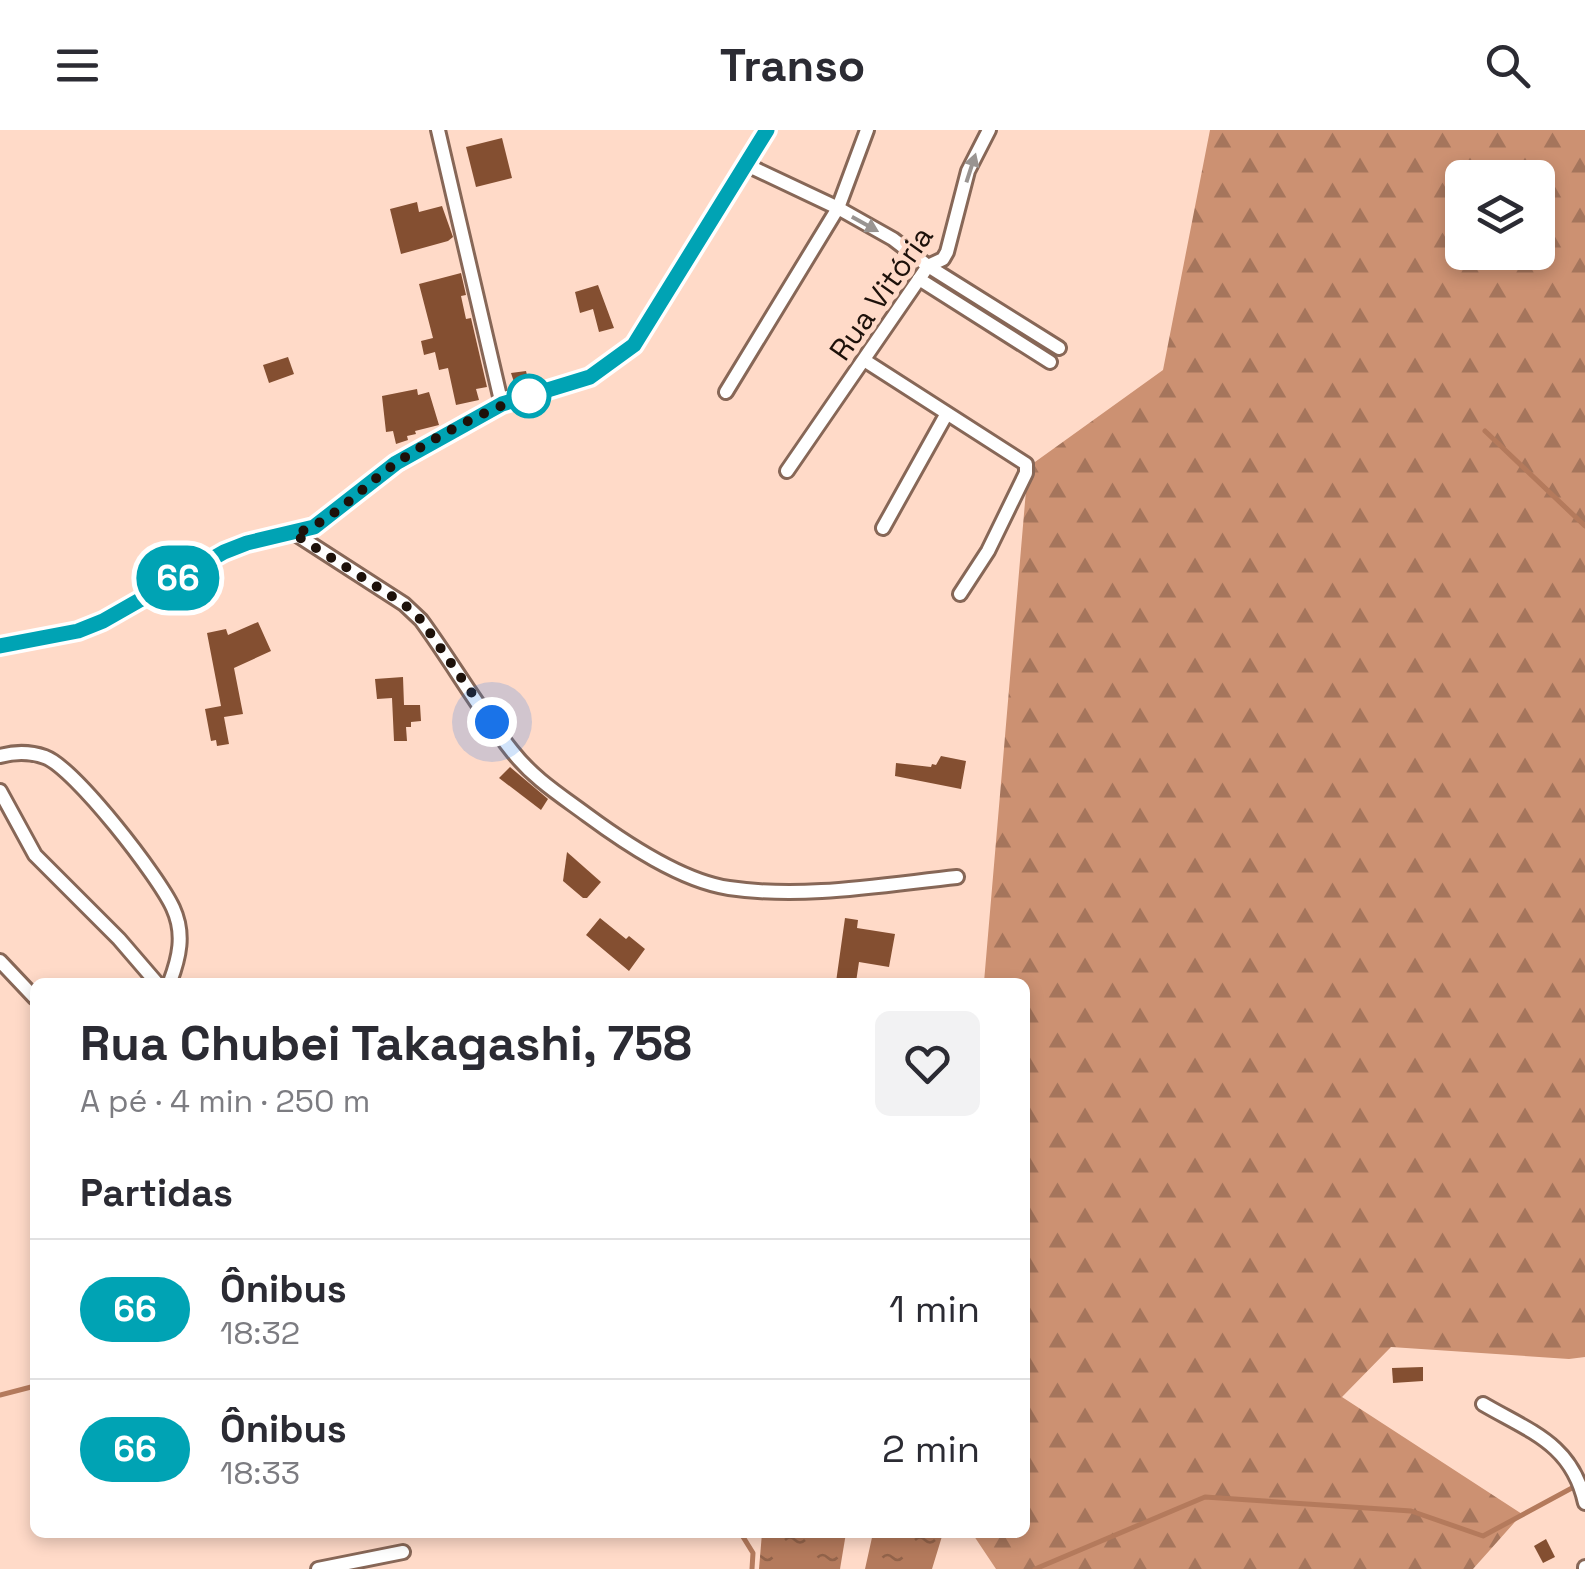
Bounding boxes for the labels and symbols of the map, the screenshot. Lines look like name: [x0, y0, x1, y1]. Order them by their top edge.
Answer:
one-way arrow: [965, 152, 980, 182]
one-way arrow: [851, 215, 880, 232]
street label: Rua Vitória: [820, 218, 942, 368]
unlabelled marker: [508, 375, 550, 417]
line badge: 66: [133, 546, 223, 610]
your location: [467, 697, 517, 747]

